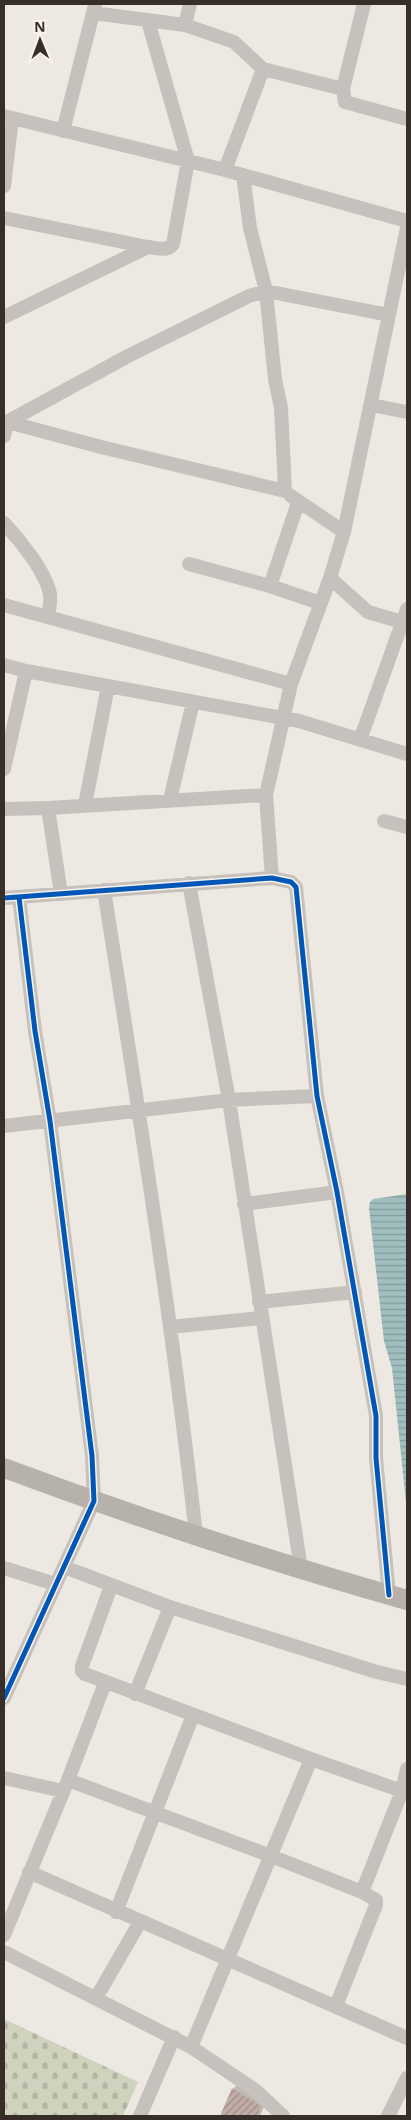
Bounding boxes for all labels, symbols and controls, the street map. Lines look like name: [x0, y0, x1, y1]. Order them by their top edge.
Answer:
north arrow: [15, 15, 65, 65]
text: N: [34, 17, 46, 36]

